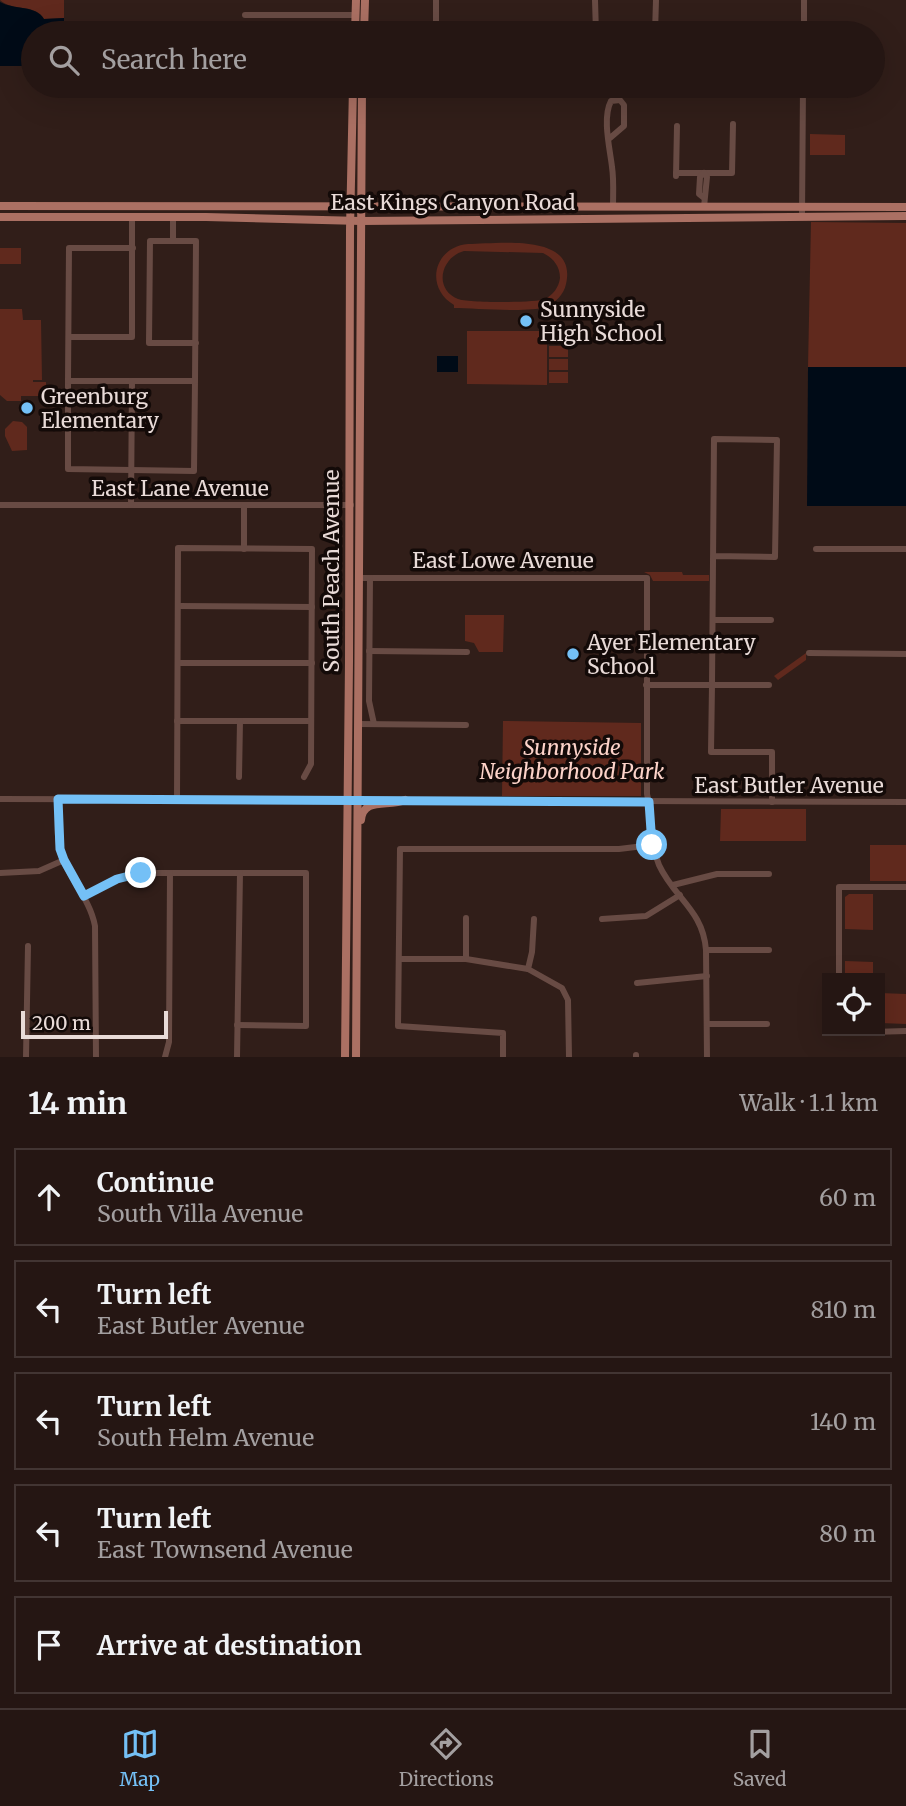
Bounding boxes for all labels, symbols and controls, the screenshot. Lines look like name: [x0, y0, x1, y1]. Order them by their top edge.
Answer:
search box: [21, 21, 885, 98]
icon: search: [45, 41, 83, 79]
text: Search here: [101, 43, 247, 76]
street label: East Kings Canyon Road: [330, 189, 576, 216]
place label: Sunnyside High School: [540, 296, 663, 347]
marker: Sunnyside High School: [518, 313, 534, 329]
place label: Greenburg Elementary: [41, 383, 160, 434]
marker: Greenburg Elementary: [19, 400, 35, 416]
street label: South Peach Avenue: [318, 469, 345, 673]
street label: East Lane Avenue: [91, 475, 269, 502]
street label: East Lowe Avenue: [412, 547, 594, 574]
place label: Ayer Elementary School: [586, 629, 756, 680]
marker: Ayer Elementary School: [565, 646, 581, 662]
park label: Sunnyside Neighborhood Park: [480, 734, 665, 785]
street label: East Butler Avenue: [694, 772, 884, 799]
route start: [636, 829, 667, 860]
route end: [125, 857, 156, 888]
map controls: [822, 973, 885, 1036]
button: locate: [822, 973, 885, 1036]
scale bar: [21, 1008, 168, 1040]
text: 200 m: [32, 1011, 91, 1035]
text: 14 min: [28, 1084, 127, 1122]
text: Walk · 1.1 km: [739, 1088, 878, 1117]
text: Continue: [97, 1166, 214, 1199]
icon: ahead: [30, 1178, 68, 1216]
text: 60 m: [819, 1183, 876, 1212]
text: South Villa Avenue: [97, 1199, 303, 1228]
text: Turn left: [97, 1278, 211, 1311]
icon: left: [30, 1290, 68, 1328]
text: 810 m: [810, 1295, 876, 1324]
text: East Butler Avenue: [97, 1311, 305, 1340]
text: Turn left: [97, 1390, 211, 1423]
icon: left: [30, 1402, 68, 1440]
text: 140 m: [810, 1407, 876, 1436]
text: South Helm Avenue: [97, 1423, 314, 1452]
text: Turn left: [97, 1502, 211, 1535]
icon: left: [30, 1514, 68, 1552]
text: 80 m: [819, 1519, 876, 1548]
text: East Townsend Avenue: [97, 1535, 353, 1564]
icon: arrive: [30, 1626, 68, 1664]
text: Arrive at destination: [97, 1629, 362, 1662]
tab: Map: [119, 1725, 160, 1791]
tab: Directions: [399, 1725, 494, 1791]
tab: Saved: [733, 1725, 787, 1791]

